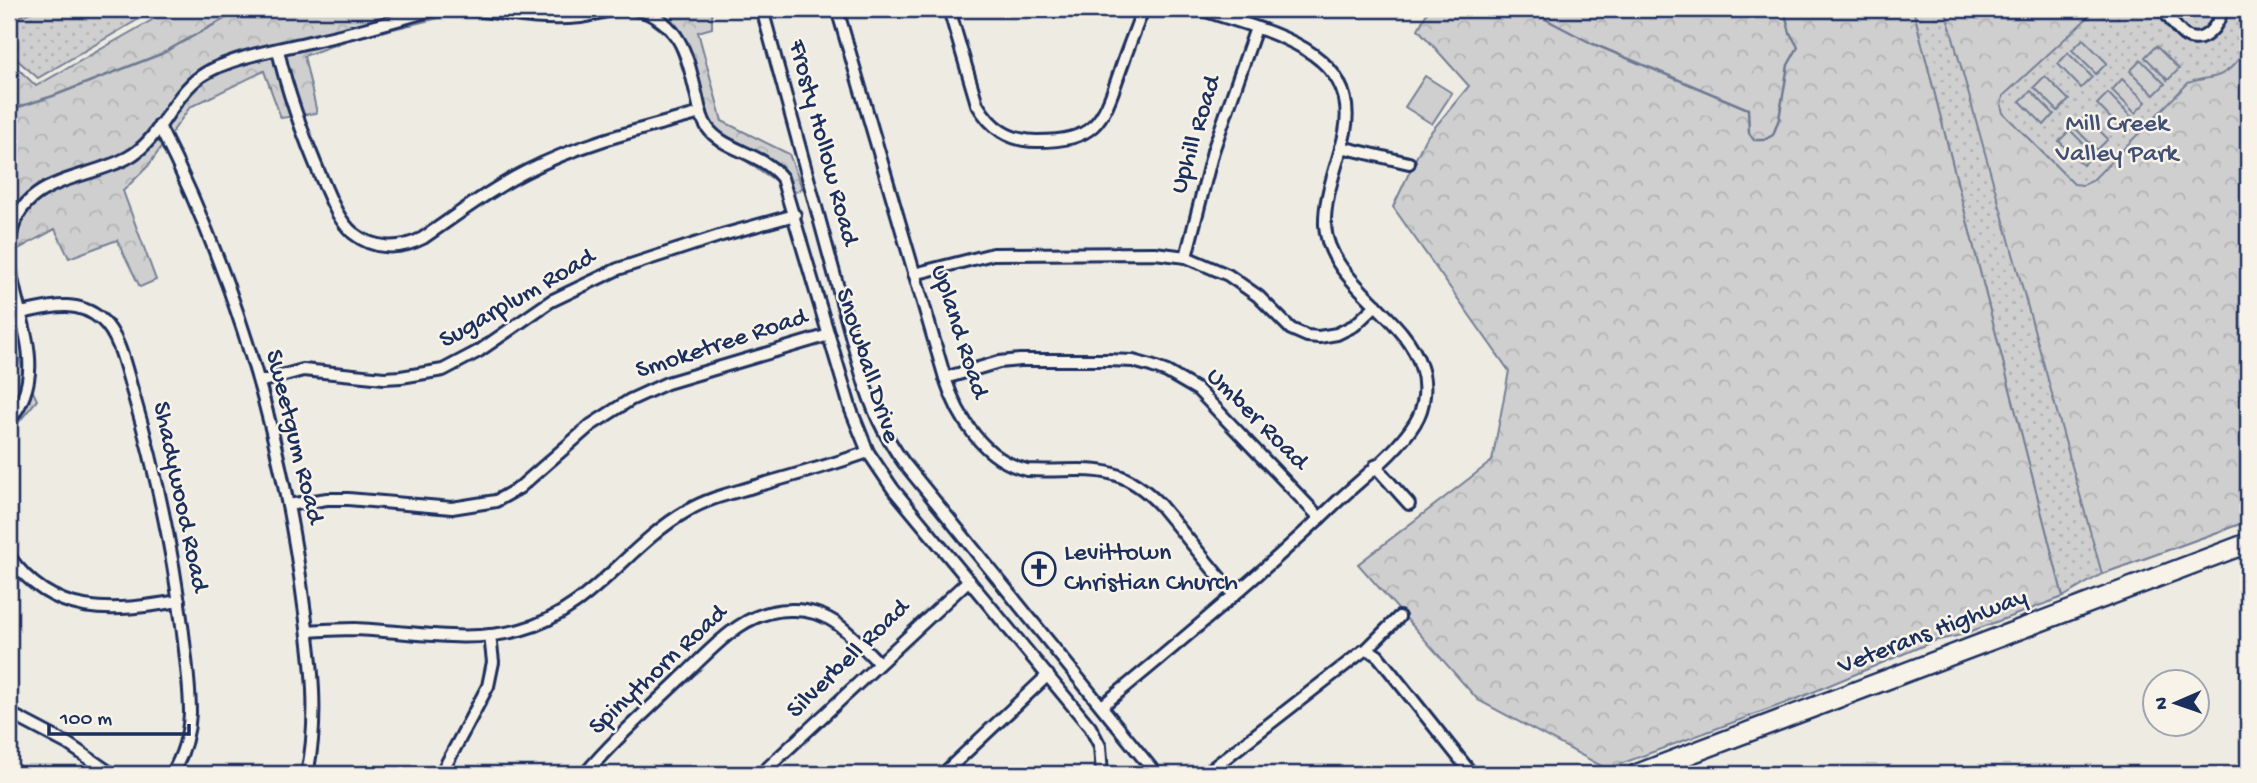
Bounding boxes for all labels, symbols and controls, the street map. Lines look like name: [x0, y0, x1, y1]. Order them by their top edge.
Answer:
street label: Frosty Hollow Road: [779, 36, 865, 251]
street label: Uphill Road: [1164, 71, 1230, 198]
park label: Mill Creek Valley Park: [2055, 110, 2181, 171]
street label: Sugarplum Road: [435, 242, 603, 357]
street label: Upland Road: [922, 261, 995, 404]
street label: Snowball Drive: [826, 285, 906, 448]
street label: Smoketree Road: [632, 302, 813, 387]
street label: Sweetgum Road: [256, 347, 330, 529]
street label: Umber Road: [1198, 362, 1315, 479]
street label: Shadywood Road: [144, 399, 215, 597]
place label: Levittown Christian Church: [1064, 539, 1238, 600]
church icon: Levittown Christian Church: [1020, 550, 1058, 588]
street label: Veterans Highway: [1833, 583, 2032, 684]
street label: Silverbell Road: [781, 592, 918, 726]
street label: Spinythorn Road: [583, 598, 736, 743]
north arrow: [2142, 668, 2212, 738]
scale bar: [49, 692, 189, 736]
text: N: [2151, 697, 2174, 710]
text: 100 m: [59, 708, 112, 733]

